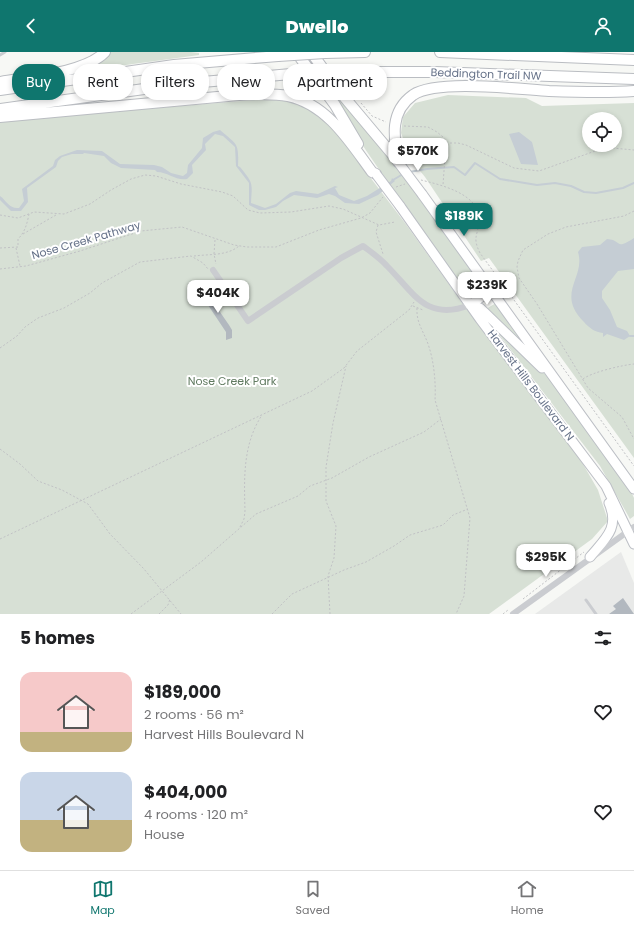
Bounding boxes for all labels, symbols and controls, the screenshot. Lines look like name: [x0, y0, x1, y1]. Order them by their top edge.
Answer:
text: Dwello: [286, 14, 348, 39]
icon: back: [20, 15, 42, 37]
icon: person: [592, 15, 614, 37]
chip: Buy: [12, 64, 65, 100]
chip: Rent: [73, 64, 133, 100]
chip: Filters: [141, 64, 209, 100]
chip: New: [217, 64, 275, 100]
chip: Apartment: [283, 64, 387, 100]
street label: Beddington Trail NW: [430, 64, 542, 84]
map controls: [582, 112, 622, 152]
button: locate: [582, 112, 622, 152]
pin: $570K: [390, 138, 446, 172]
text: $570K: [397, 141, 439, 160]
pin: $189K: [436, 203, 492, 237]
text: $189K: [445, 206, 483, 225]
street label: Nose Creek Pathway: [30, 217, 143, 263]
pin: $239K: [459, 272, 515, 306]
text: $239K: [467, 275, 507, 294]
pin: $404K: [190, 280, 246, 314]
text: $404K: [196, 283, 240, 302]
street label: Harvest Hills Boulevard N: [484, 326, 578, 444]
park label: Nose Creek Park: [188, 373, 277, 389]
pin: $295K: [518, 544, 574, 578]
text: $295K: [525, 547, 567, 566]
text: 5 homes: [20, 626, 95, 650]
icon: filters: [592, 627, 614, 649]
text: $189,000: [144, 680, 221, 704]
icon: home: [52, 688, 100, 736]
icon: heart: [592, 701, 614, 723]
text: 2 rooms · 56 m²: [144, 705, 244, 724]
text: Harvest Hills Boulevard N: [144, 725, 304, 744]
text: $404,000: [144, 780, 227, 804]
icon: home: [52, 788, 100, 836]
icon: heart: [592, 801, 614, 823]
text: 4 rooms · 120 m²: [144, 805, 248, 824]
text: House: [144, 825, 184, 844]
tab: Map: [90, 878, 115, 919]
tab: Saved: [296, 878, 330, 919]
tab: Home: [511, 878, 544, 919]

